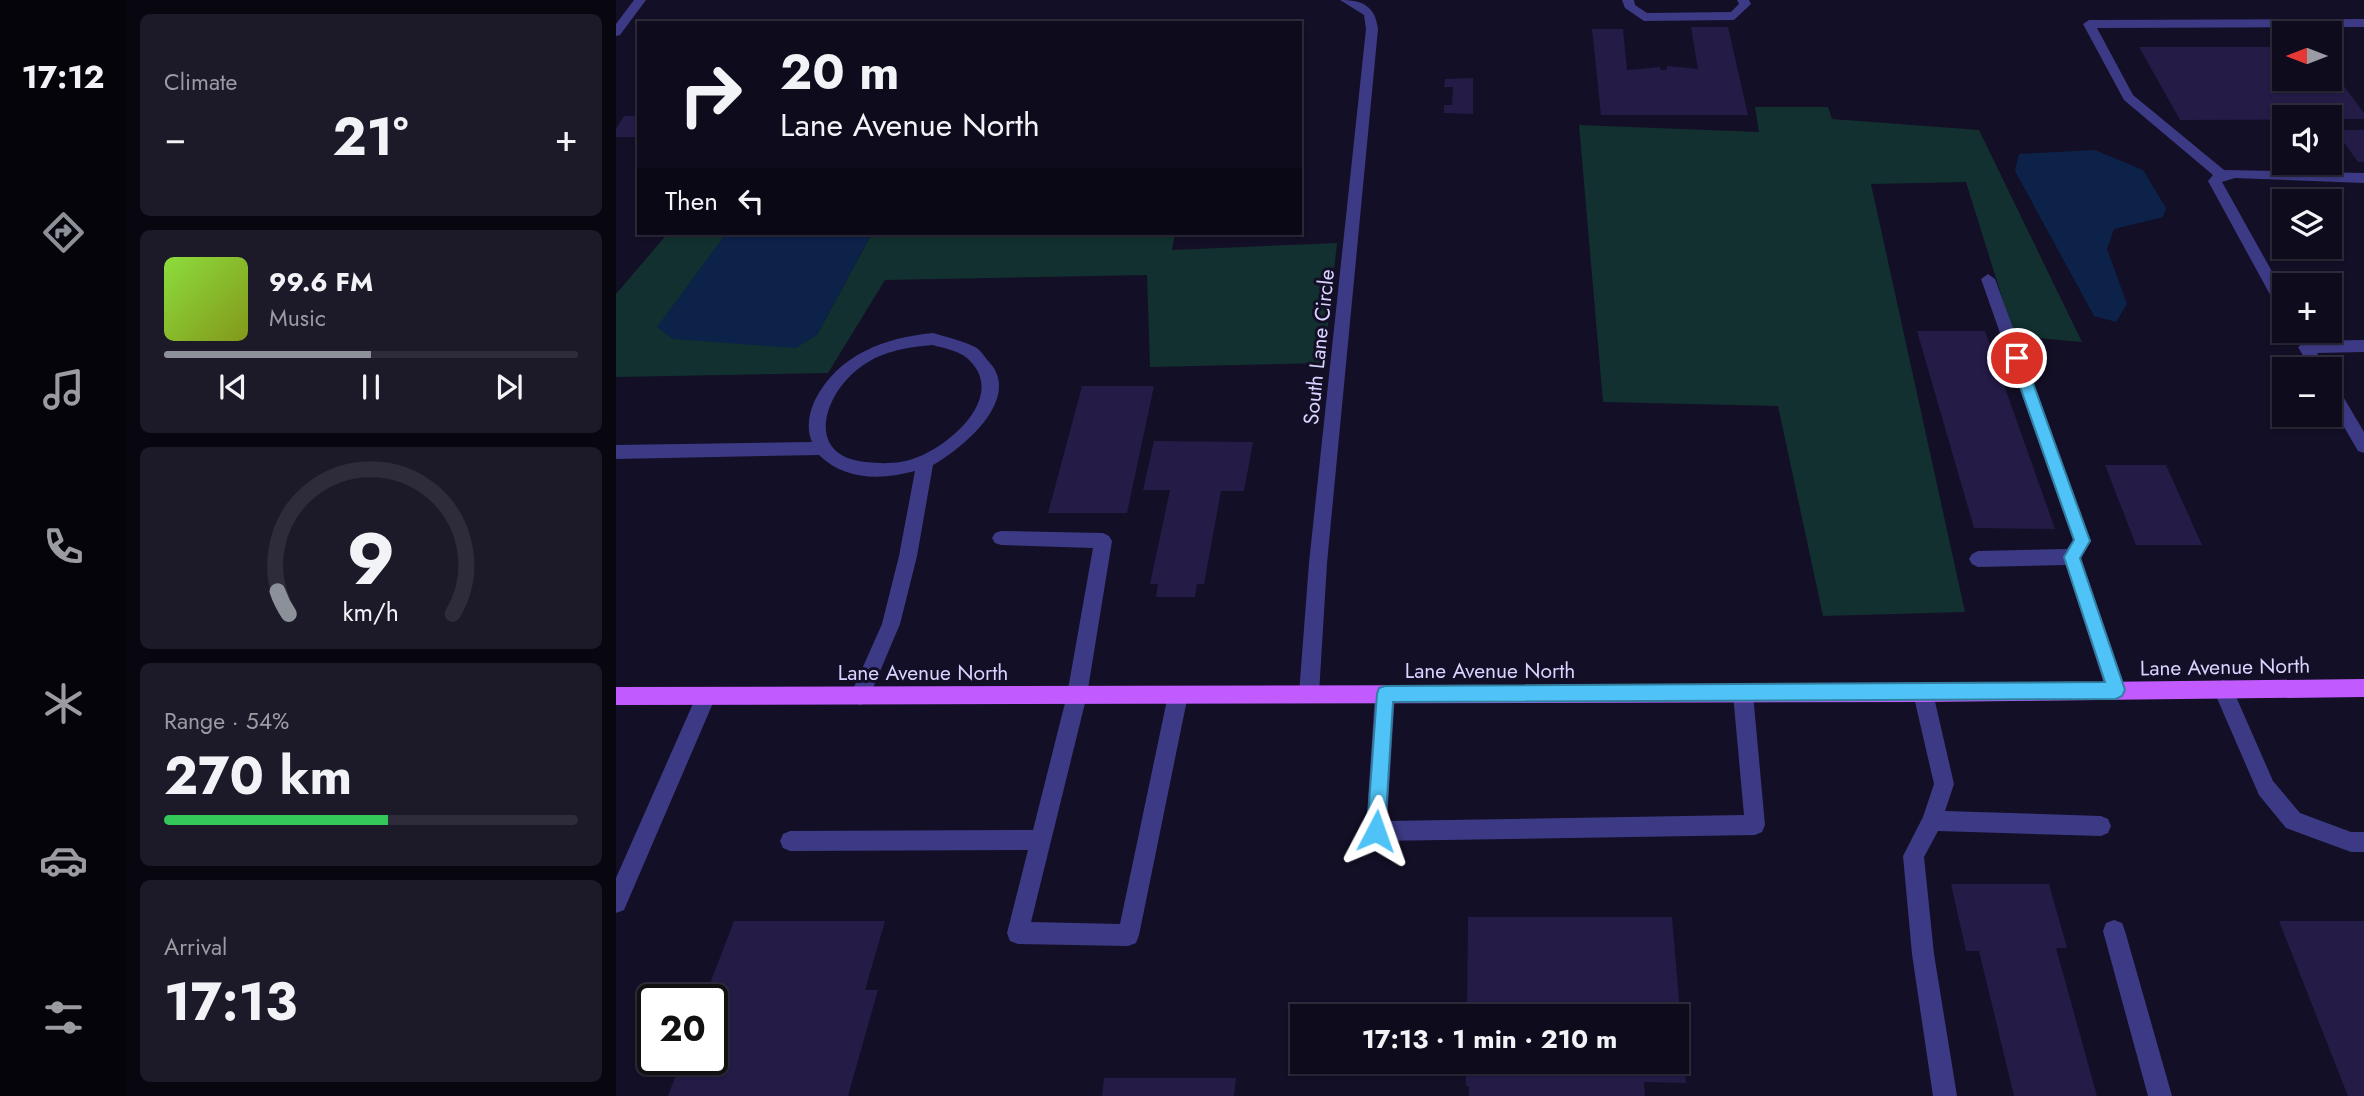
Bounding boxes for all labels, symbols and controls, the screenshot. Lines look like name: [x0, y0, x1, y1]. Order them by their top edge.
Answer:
north arrow: [2272, 21, 2342, 91]
map controls: [2272, 21, 2342, 427]
text: 20 m: [780, 37, 899, 107]
icon: right: [665, 49, 756, 140]
text: 17:12: [21, 54, 105, 100]
text: Climate: [164, 65, 237, 99]
text: 21°: [333, 99, 409, 175]
text: Lane Avenue North: [780, 102, 1040, 148]
button: sound: [2272, 105, 2342, 175]
text: −: [164, 110, 186, 165]
text: +: [555, 110, 578, 165]
text: Then: [665, 182, 718, 220]
icon: left: [732, 182, 770, 220]
button: layers: [2272, 189, 2342, 259]
icon: directions: [39, 208, 88, 257]
text: 99.6 FM: [269, 263, 373, 301]
street label: South Lane Circle: [1296, 267, 1342, 426]
button: +: [2272, 273, 2342, 343]
text: Music: [269, 301, 326, 335]
pin: [1987, 328, 2047, 388]
icon: arrive: [1998, 339, 2036, 377]
button: −: [2272, 357, 2342, 427]
icon: music: [39, 365, 88, 414]
icon: previous: [214, 368, 252, 406]
icon: pause: [352, 368, 390, 406]
icon: next: [490, 368, 528, 406]
text: 9: [347, 506, 395, 611]
icon: phone: [39, 522, 88, 571]
text: km/h: [343, 594, 399, 630]
street label: Lane Avenue North: [2140, 651, 2310, 683]
street label: Lane Avenue North: [1405, 656, 1575, 686]
street label: Lane Avenue North: [838, 658, 1008, 688]
icon: climate: [39, 679, 88, 728]
text: Range · 54%: [164, 704, 289, 738]
text: 270 km: [164, 738, 352, 814]
position arrow: [1339, 794, 1413, 868]
icon: car: [39, 836, 88, 885]
text: Arrival: [164, 930, 227, 964]
text: 17:13: [164, 964, 297, 1040]
speed limit sign: 20: [637, 984, 728, 1075]
icon: filters: [39, 993, 88, 1042]
text: 17:13 · 1 min · 210 m: [1362, 1020, 1617, 1058]

